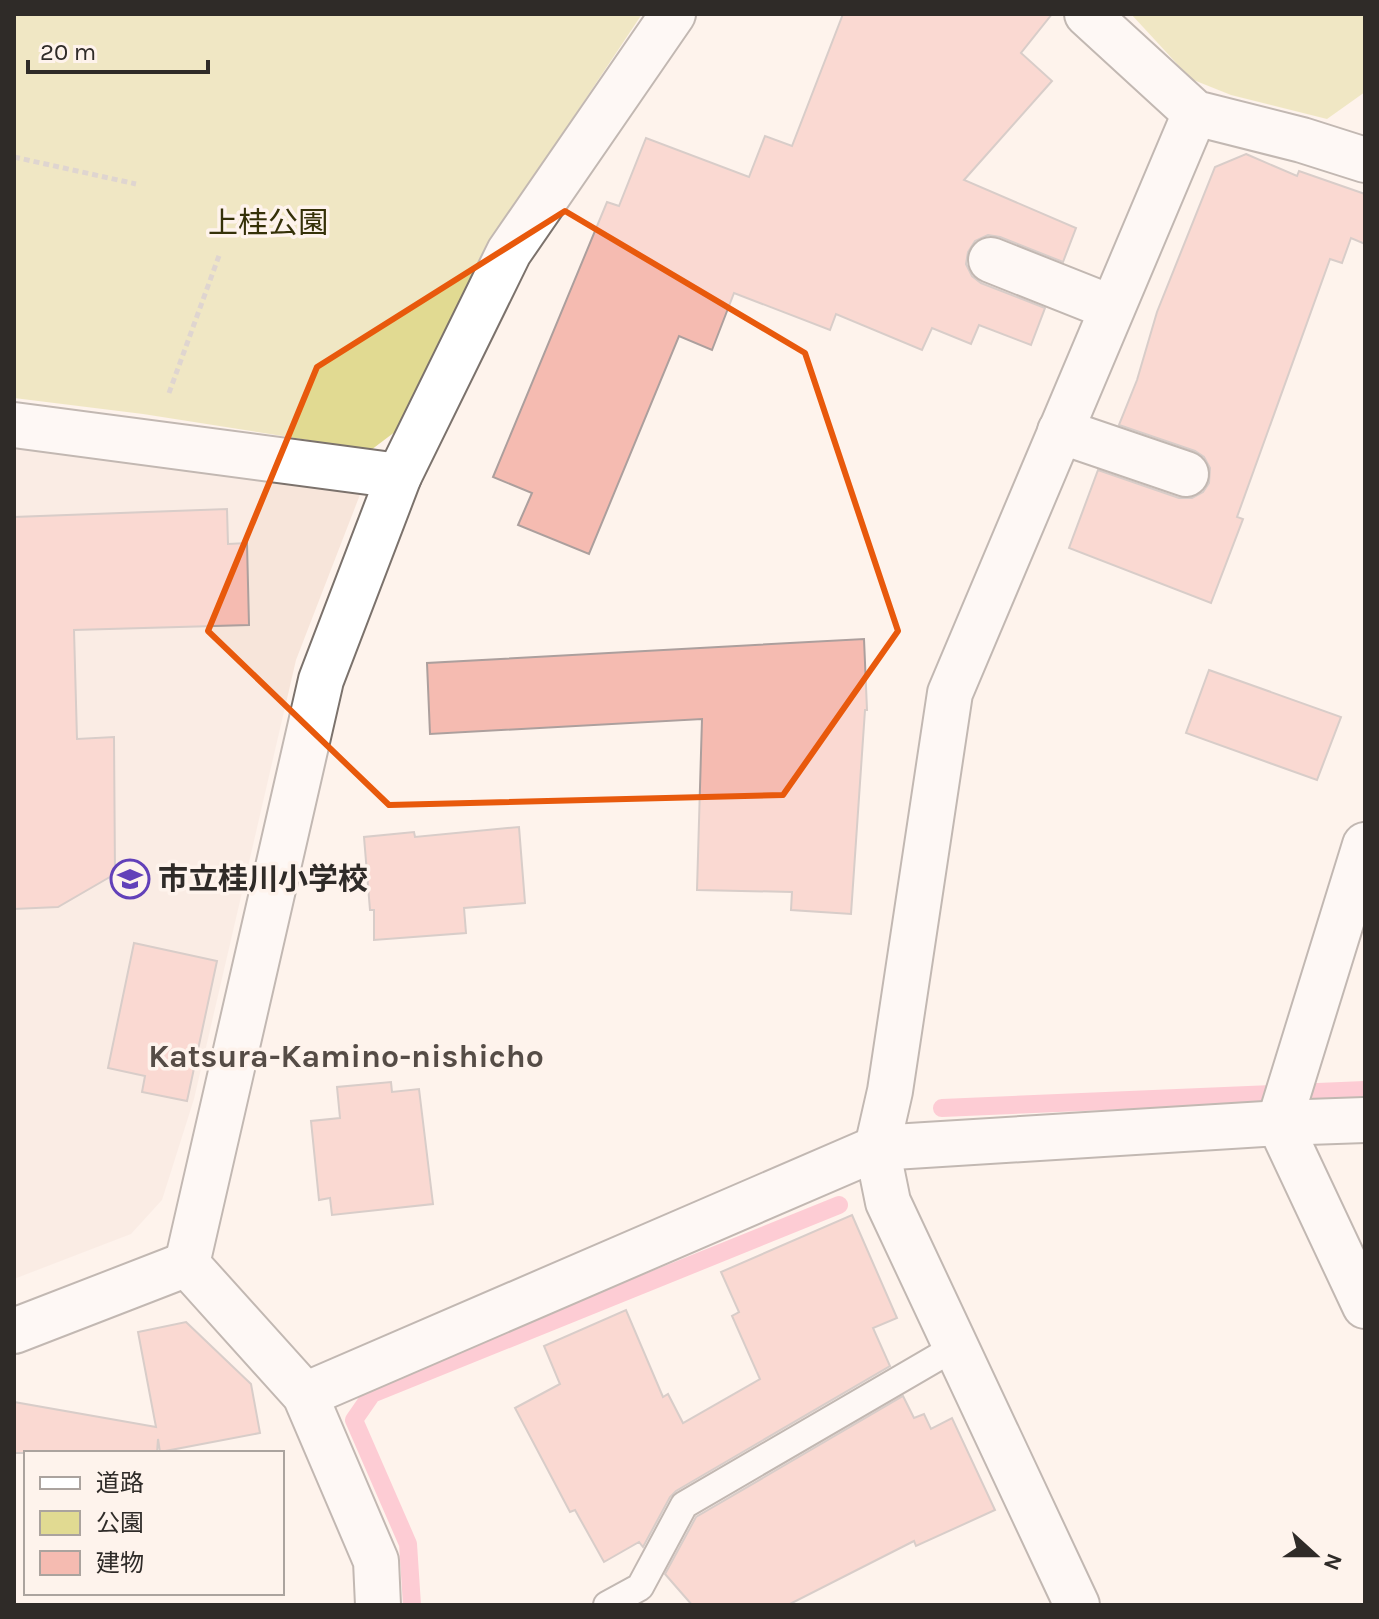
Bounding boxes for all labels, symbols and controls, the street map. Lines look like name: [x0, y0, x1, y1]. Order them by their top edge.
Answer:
scale bar: [28, 24, 208, 74]
text: 20 m: [40, 38, 96, 66]
park label: 上桂公園: [208, 205, 328, 241]
school or university icon: 市立桂川小学校: [109, 858, 151, 900]
place label: 市立桂川小学校: [158, 861, 368, 897]
district label: Katsura-Kamino-nishicho: [148, 1038, 544, 1075]
legend: [24, 1451, 284, 1595]
text: 道路: [96, 1469, 144, 1497]
text: 公園: [96, 1509, 144, 1537]
north arrow: [1275, 1515, 1355, 1595]
text: 建物: [96, 1549, 144, 1577]
text: N: [1318, 1550, 1348, 1574]

